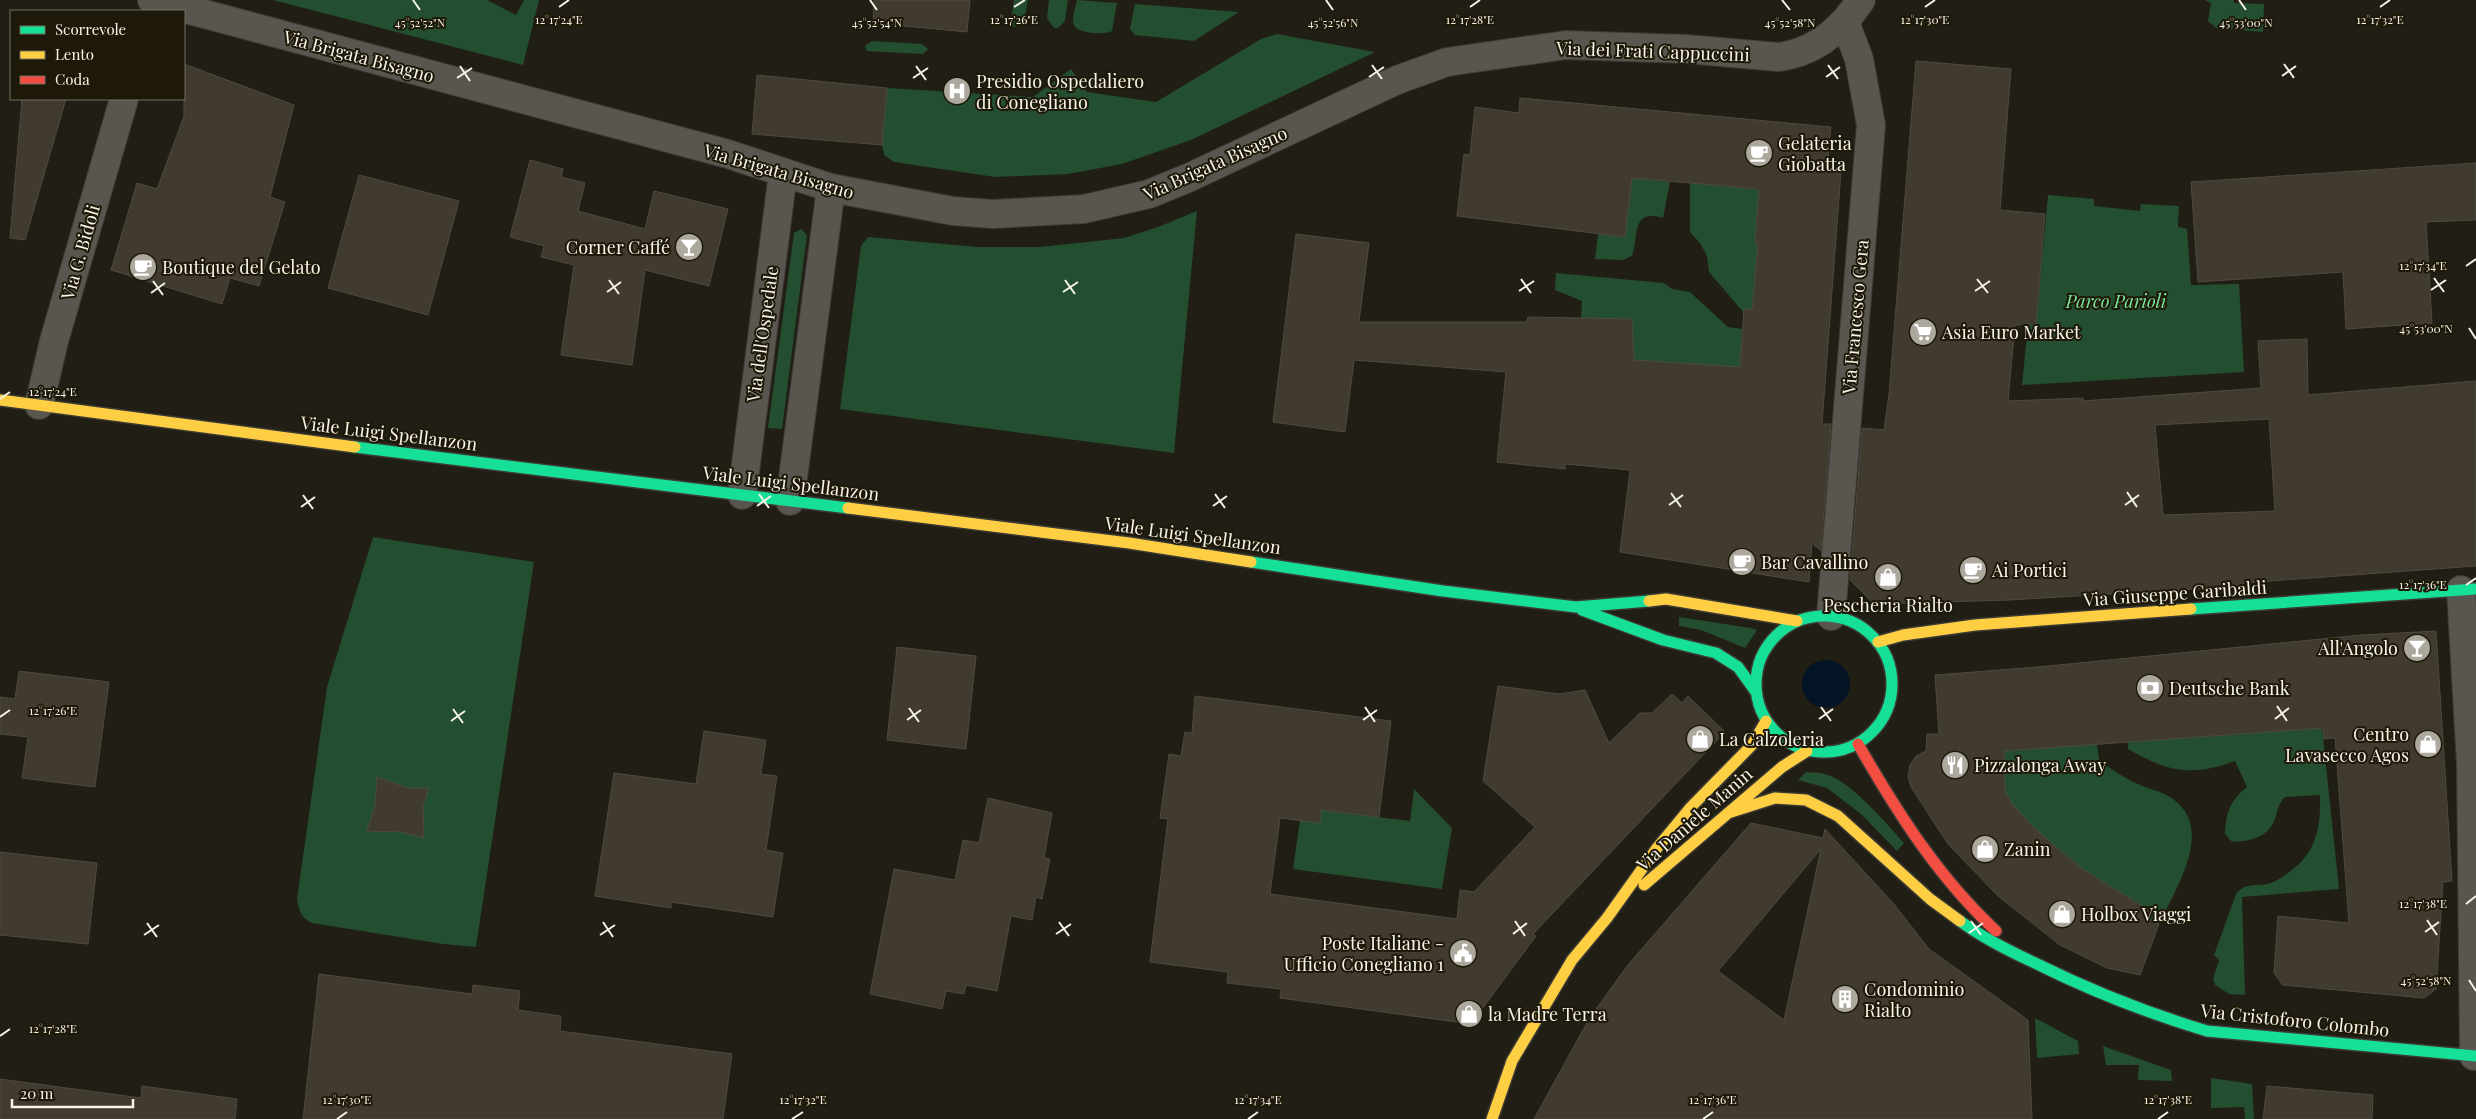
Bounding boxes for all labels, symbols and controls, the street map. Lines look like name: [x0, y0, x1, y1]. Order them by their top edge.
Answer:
legend: [10, 10, 185, 100]
text: 12°17'24"E: [535, 11, 583, 27]
text: 12°17'26"E: [990, 11, 1038, 27]
text: 12°17'28"E: [1446, 11, 1494, 27]
text: 12°17'30"E: [1901, 11, 1949, 27]
text: 12°17'32"E: [2356, 11, 2404, 27]
text: 45°52'52"N: [395, 14, 446, 30]
text: 45°52'54"N: [852, 14, 903, 30]
text: 45°52'56"N: [1308, 14, 1359, 30]
text: 45°52'58"N: [1765, 14, 1816, 30]
text: 45°53'00"N: [2219, 14, 2273, 30]
text: Scorrevole: [55, 19, 126, 39]
street label: Via Brigata Bisagno: [280, 24, 437, 88]
street label: Via dei Frati Cappuccini: [1555, 36, 1750, 66]
text: Lento: [55, 44, 94, 64]
text: Coda: [55, 69, 90, 89]
place label: Presidio Ospedaliero di Conegliano: [976, 69, 1144, 114]
hospital icon: Presidio Ospedaliero di Conegliano: [942, 76, 972, 106]
street label: Via Brigata Bisagno: [1138, 120, 1291, 206]
place label: Gelateria Giobatta: [1778, 131, 1852, 176]
street label: Via Brigata Bisagno: [700, 138, 857, 204]
cafe icon: Gelateria Giobatta: [1744, 138, 1774, 168]
street label: Via G. Bidoli: [55, 202, 105, 303]
bar icon: Corner Caffé: [674, 232, 704, 262]
place label: Corner Caffé: [566, 235, 670, 259]
street label: Via Francesco Gera: [1836, 239, 1874, 396]
cafe icon: Boutique del Gelato: [128, 252, 158, 282]
place label: Boutique del Gelato: [162, 255, 321, 279]
text: 12°17'34"E: [2399, 257, 2447, 273]
street label: Via dell'Ospedale: [740, 264, 783, 405]
park label: Parco Parioli: [2065, 289, 2167, 313]
supermarket icon: Asia Euro Market: [1908, 317, 1938, 347]
place label: Asia Euro Market: [1941, 320, 2081, 344]
text: 45°53'00"N: [2399, 320, 2453, 336]
text: 12°17'24"E: [29, 383, 77, 399]
street label: Viale Luigi Spellanzon: [298, 410, 479, 456]
street label: Viale Luigi Spellanzon: [700, 460, 881, 506]
street label: Viale Luigi Spellanzon: [1102, 511, 1283, 559]
cafe icon: Bar Cavallino: [1727, 547, 1757, 577]
place label: Bar Cavallino: [1761, 550, 1869, 574]
cafe icon: Ai Portici: [1958, 555, 1988, 585]
place label: Ai Portici: [1991, 558, 2067, 582]
shop icon: Pescheria Rialto: [1873, 562, 1903, 592]
street label: Via Giuseppe Garibaldi: [2081, 575, 2268, 611]
text: 12°17'36"E: [2399, 576, 2447, 592]
place label: Pescheria Rialto: [1823, 593, 1953, 617]
bar icon: All'Angolo: [2402, 633, 2432, 663]
place label: All'Angolo: [2317, 636, 2398, 660]
bank icon: Deutsche Bank: [2135, 673, 2165, 703]
place label: Deutsche Bank: [2169, 676, 2290, 700]
text: 12°17'26"E: [29, 702, 77, 718]
place label: Centro Lavasecco Agos: [2285, 722, 2409, 767]
shop icon: La Calzoleria: [1685, 724, 1715, 754]
place label: La Calzoleria: [1719, 727, 1824, 751]
shop icon: Centro Lavasecco Agos: [2413, 729, 2443, 759]
restaurant icon: Pizzalonga Away: [1940, 750, 1970, 780]
place label: Pizzalonga Away: [1974, 753, 2106, 777]
street label: Via Daniele Manin: [1630, 762, 1757, 877]
shop icon: Zanin: [1970, 834, 2000, 864]
place label: Zanin: [2004, 837, 2051, 861]
text: 12°17'38"E: [2399, 895, 2447, 911]
shop icon: Holbox Viaggi: [2047, 899, 2077, 929]
place label: Holbox Viaggi: [2081, 902, 2191, 926]
place label: Poste Italiane - Ufficio Conegliano 1: [1284, 931, 1444, 976]
public building icon: Poste Italiane - Ufficio Conegliano 1: [1448, 938, 1478, 968]
text: 45°52'58"N: [2401, 972, 2452, 988]
place label: Condominio Rialto: [1864, 977, 1965, 1022]
building icon: Condominio Rialto: [1830, 984, 1860, 1014]
street label: Via Cristoforo Colombo: [2198, 998, 2391, 1042]
shop icon: la Madre Terra: [1454, 999, 1484, 1029]
place label: la Madre Terra: [1488, 1002, 1607, 1026]
text: 12°17'28"E: [29, 1020, 77, 1036]
scale bar: [12, 1076, 134, 1108]
text: 20 m: [20, 1083, 54, 1103]
text: 12°17'30"E: [323, 1091, 371, 1107]
text: 12°17'32"E: [779, 1091, 827, 1107]
text: 12°17'34"E: [1234, 1091, 1282, 1107]
text: 12°17'36"E: [1689, 1091, 1737, 1107]
text: 12°17'38"E: [2144, 1091, 2192, 1107]

